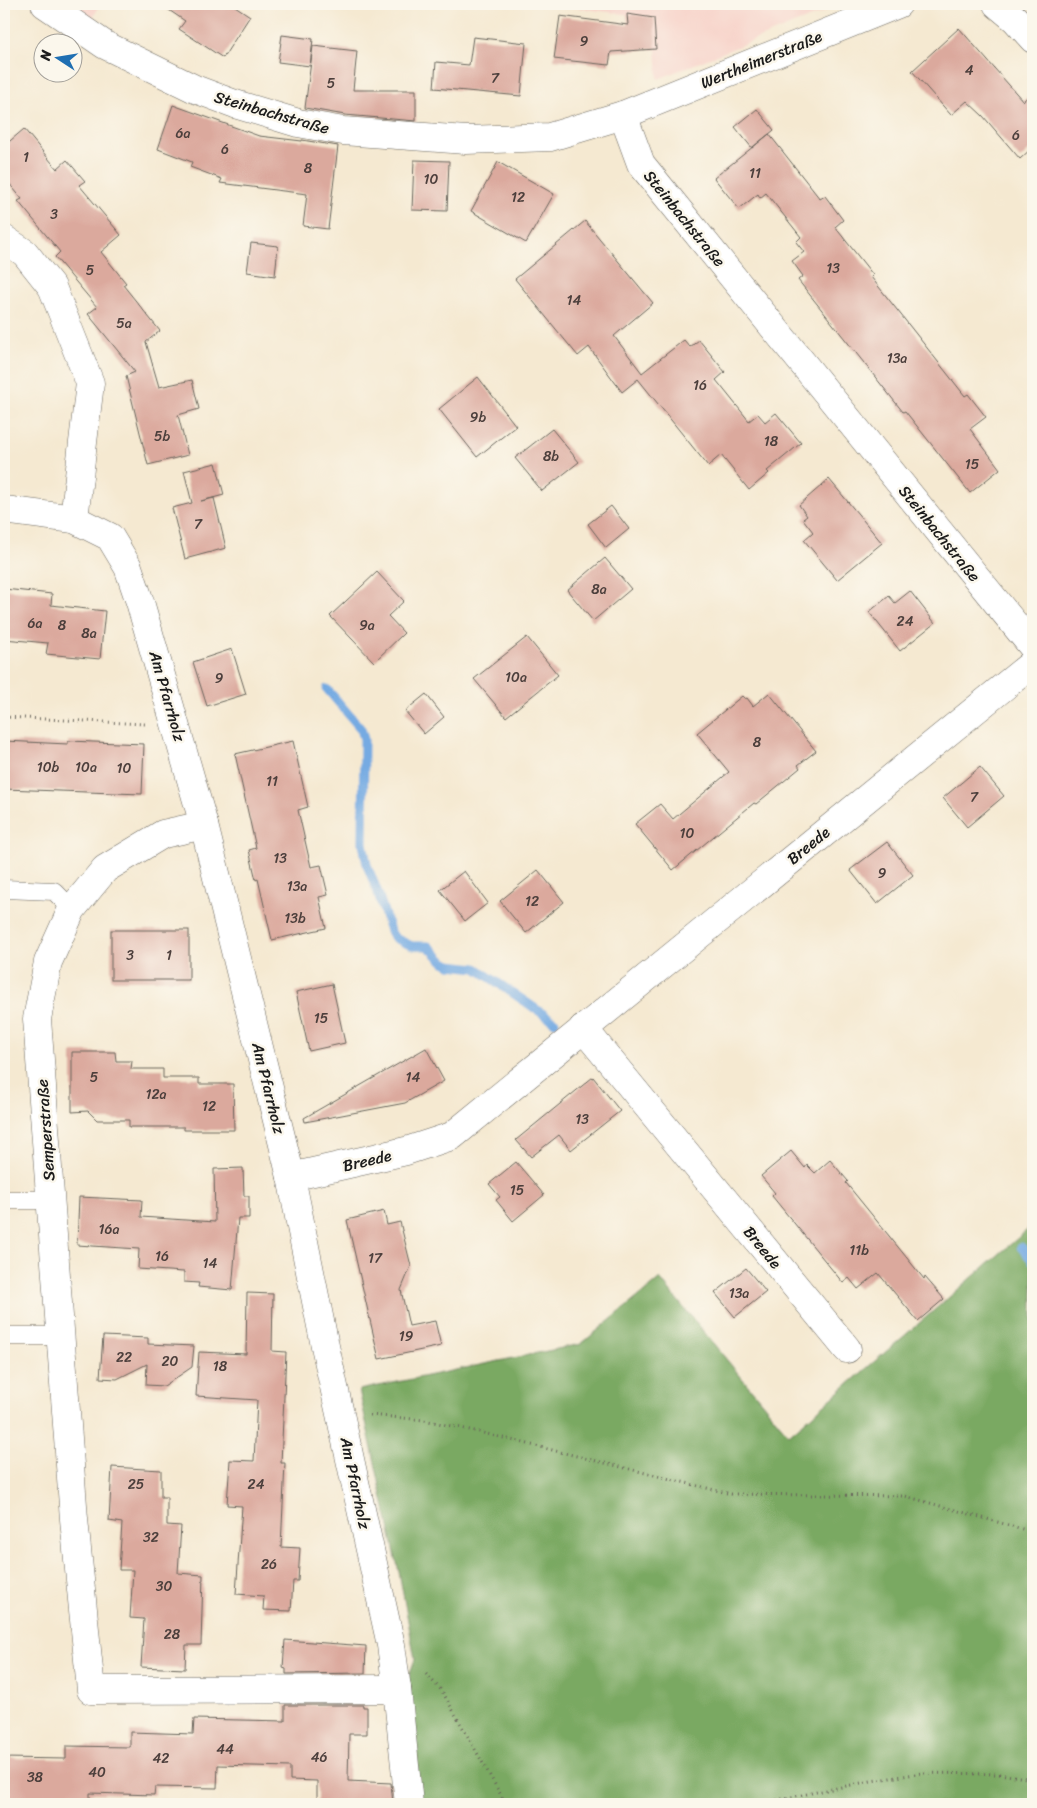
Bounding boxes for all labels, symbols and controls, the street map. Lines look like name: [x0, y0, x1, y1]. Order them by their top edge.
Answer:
street label: Wertheimerstraße: [696, 22, 827, 97]
house number: 9: [580, 29, 589, 54]
north arrow: [32, 32, 82, 82]
text: N: [32, 48, 59, 64]
house number: 4: [965, 58, 974, 83]
house number: 7: [491, 66, 500, 91]
house number: 5: [327, 71, 336, 96]
street label: Steinbachstraße: [211, 82, 333, 143]
house number: 6a: [176, 121, 190, 146]
house number: 6: [1012, 123, 1020, 148]
house number: 6: [221, 137, 229, 162]
house number: 1: [23, 145, 29, 170]
house number: 8: [304, 156, 313, 181]
house number: 11: [749, 161, 761, 186]
street label: Steinbachstraße: [636, 163, 733, 274]
house number: 10: [424, 167, 439, 192]
house number: 12: [511, 185, 525, 210]
house number: 3: [50, 202, 58, 227]
house number: 13: [826, 256, 840, 281]
house number: 5: [86, 258, 95, 283]
house number: 14: [567, 288, 582, 313]
house number: 5a: [116, 311, 132, 336]
house number: 13a: [887, 346, 907, 371]
house number: 16: [693, 373, 707, 398]
house number: 9b: [470, 405, 486, 430]
house number: 5b: [154, 424, 170, 449]
house number: 18: [764, 429, 779, 454]
house number: 8b: [543, 444, 559, 469]
house number: 15: [965, 452, 980, 477]
street label: Steinbachstraße: [891, 478, 988, 589]
house number: 7: [194, 512, 203, 537]
house number: 8a: [591, 577, 607, 602]
house number: 24: [897, 609, 914, 634]
house number: 6a: [28, 611, 42, 636]
house number: 8: [58, 613, 67, 638]
house number: 9a: [359, 613, 375, 638]
house number: 8a: [81, 621, 97, 646]
street label: Am Pfarrholz: [140, 646, 194, 745]
house number: 10a: [505, 665, 527, 690]
house number: 9: [215, 666, 224, 691]
house number: 8: [753, 730, 762, 755]
house number: 10b: [37, 755, 60, 780]
house number: 10a: [75, 755, 97, 780]
house number: 10: [117, 756, 132, 781]
house number: 11: [266, 769, 278, 794]
house number: 7: [970, 785, 979, 810]
street label: Breede: [780, 818, 837, 872]
house number: 10: [680, 821, 695, 846]
house number: 13: [273, 846, 287, 871]
house number: 9: [878, 861, 887, 886]
house number: 13a: [287, 874, 307, 899]
house number: 12: [525, 889, 539, 914]
house number: 13b: [284, 906, 306, 931]
house number: 3: [126, 943, 134, 968]
house number: 1: [166, 943, 172, 968]
house number: 15: [314, 1006, 329, 1031]
street label: Am Pfarrholz: [243, 1038, 294, 1137]
house number: 5: [90, 1065, 99, 1090]
house number: 14: [406, 1065, 421, 1090]
street label: Semperstraße: [27, 1078, 64, 1182]
house number: 12a: [145, 1082, 167, 1107]
house number: 12: [202, 1094, 216, 1119]
house number: 13: [575, 1107, 589, 1132]
street label: Breede: [340, 1141, 395, 1180]
house number: 15: [510, 1178, 525, 1203]
house number: 16a: [99, 1217, 120, 1242]
street label: Breede: [736, 1219, 790, 1276]
house number: 11b: [849, 1238, 869, 1263]
house number: 16: [155, 1244, 169, 1269]
house number: 17: [368, 1246, 383, 1271]
house number: 14: [203, 1251, 218, 1276]
house number: 13a: [729, 1281, 749, 1306]
house number: 19: [399, 1324, 414, 1349]
house number: 22: [116, 1345, 132, 1370]
house number: 20: [162, 1349, 179, 1374]
house number: 18: [213, 1354, 228, 1379]
street label: Am Pfarrholz: [331, 1433, 379, 1532]
house number: 25: [128, 1472, 145, 1497]
house number: 24: [248, 1472, 265, 1497]
house number: 32: [143, 1525, 159, 1550]
house number: 26: [261, 1552, 277, 1577]
house number: 30: [156, 1574, 172, 1599]
house number: 28: [164, 1622, 181, 1647]
house number: 44: [216, 1737, 234, 1762]
house number: 46: [311, 1745, 327, 1770]
house number: 42: [153, 1746, 169, 1771]
house number: 40: [88, 1760, 106, 1785]
house number: 38: [27, 1765, 44, 1790]

